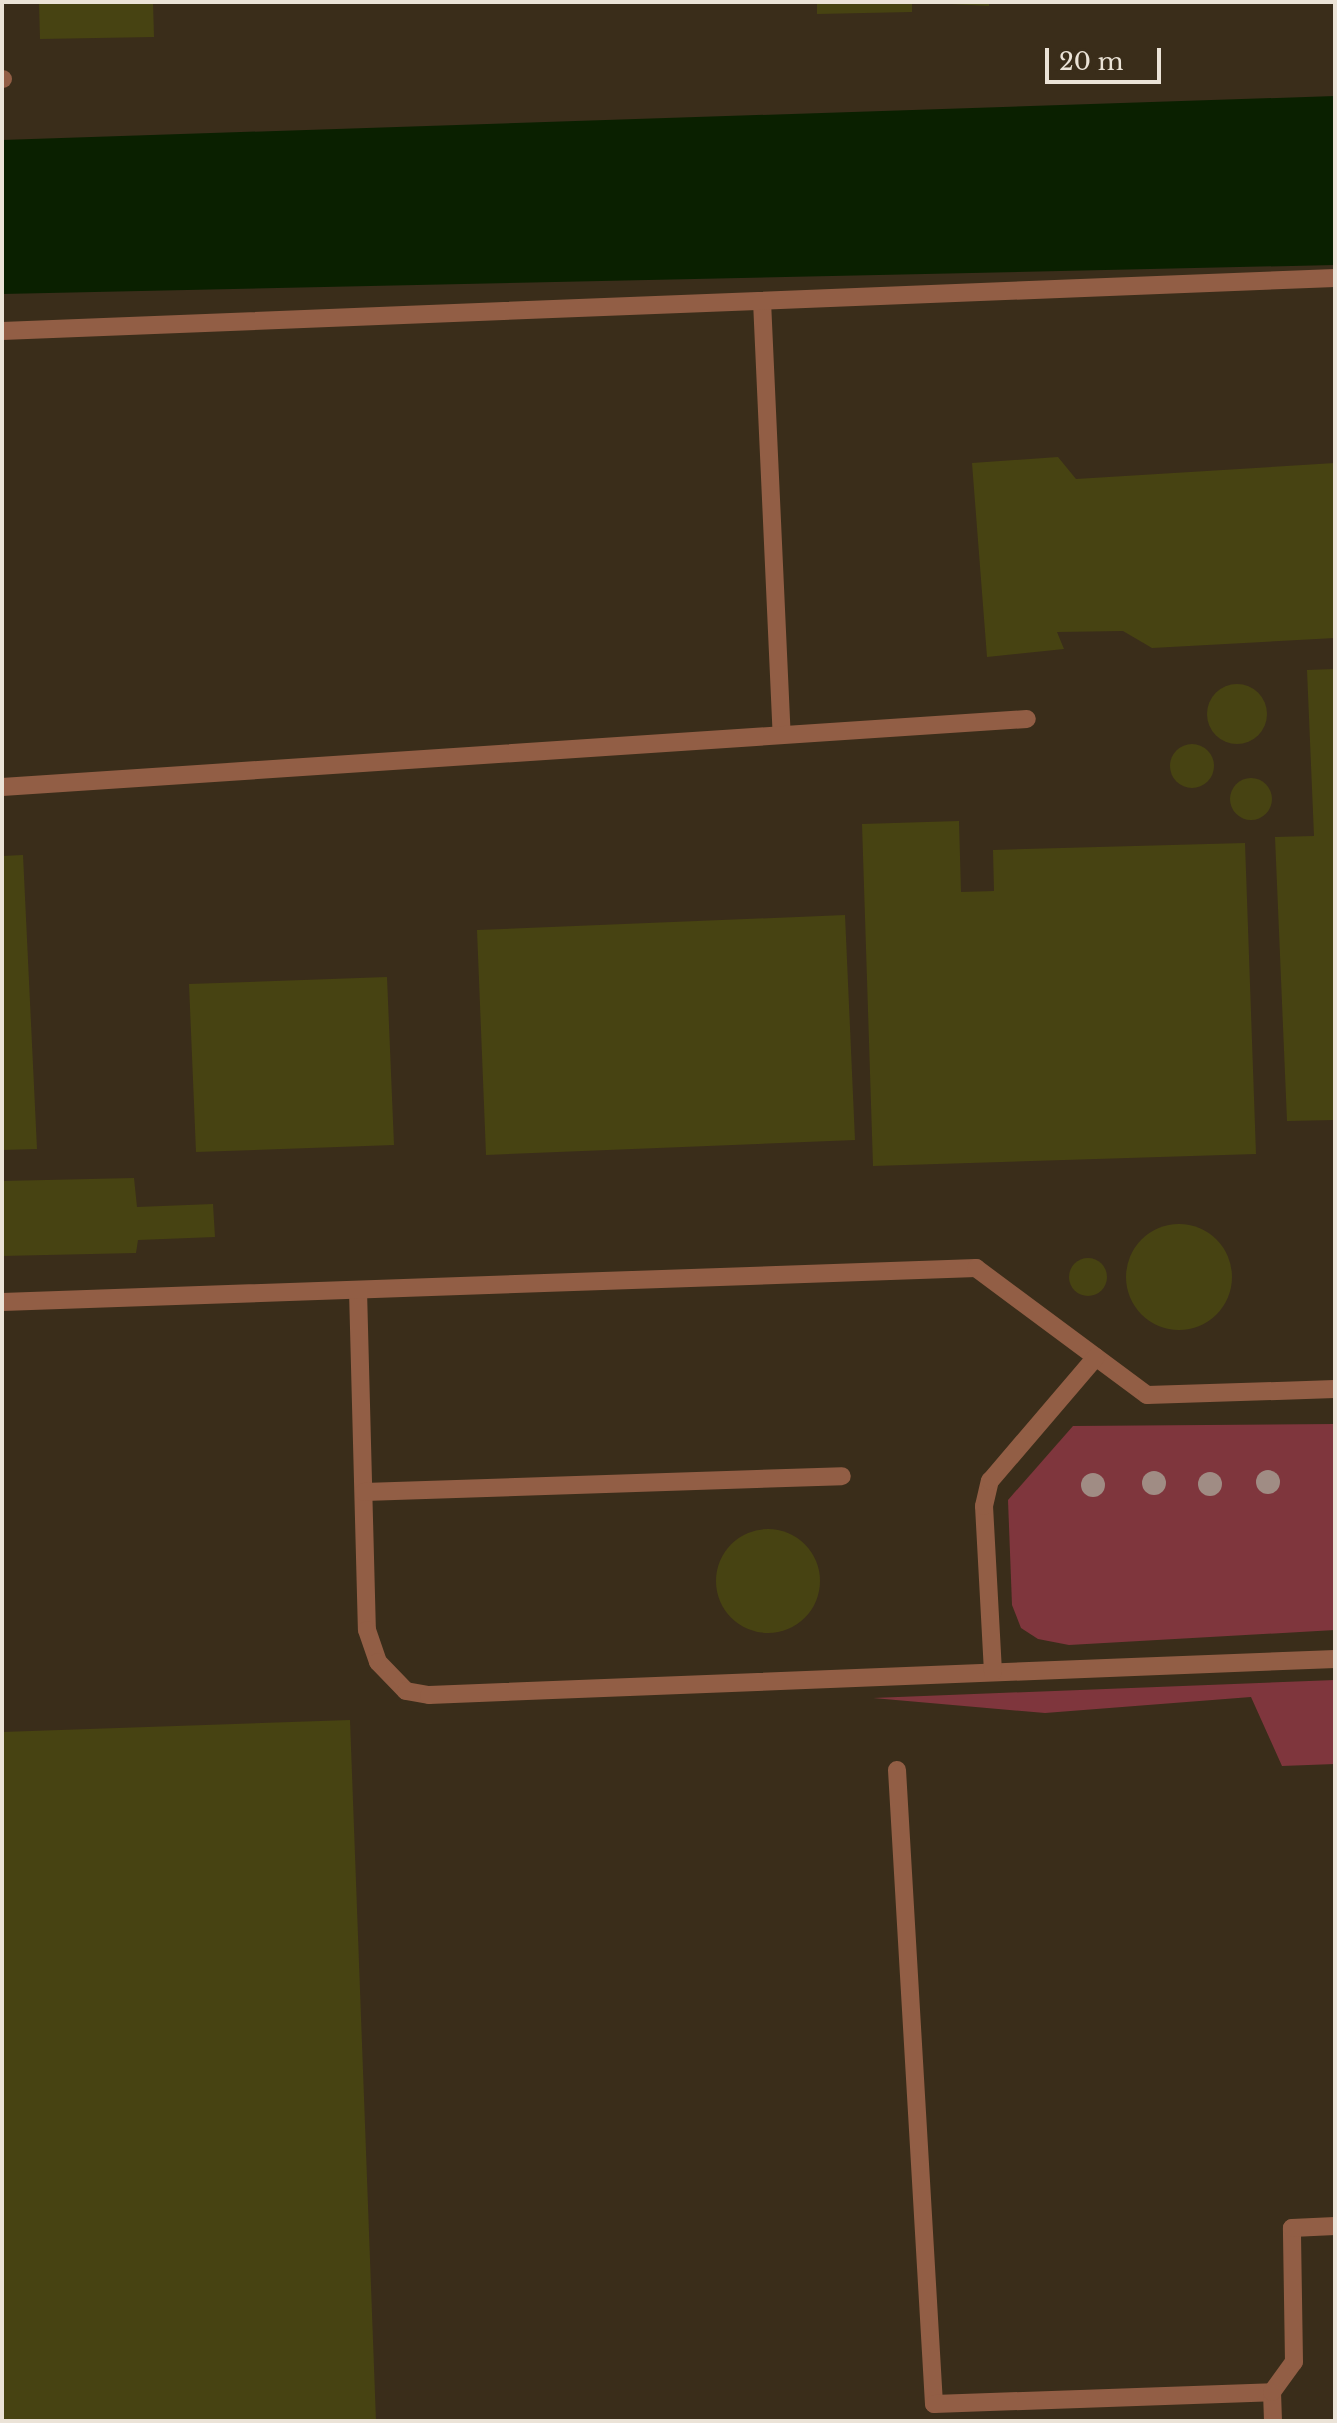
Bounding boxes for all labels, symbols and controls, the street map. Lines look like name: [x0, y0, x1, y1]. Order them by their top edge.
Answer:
scale bar: [1049, 32, 1165, 82]
text: 20 m: [1059, 47, 1124, 76]

